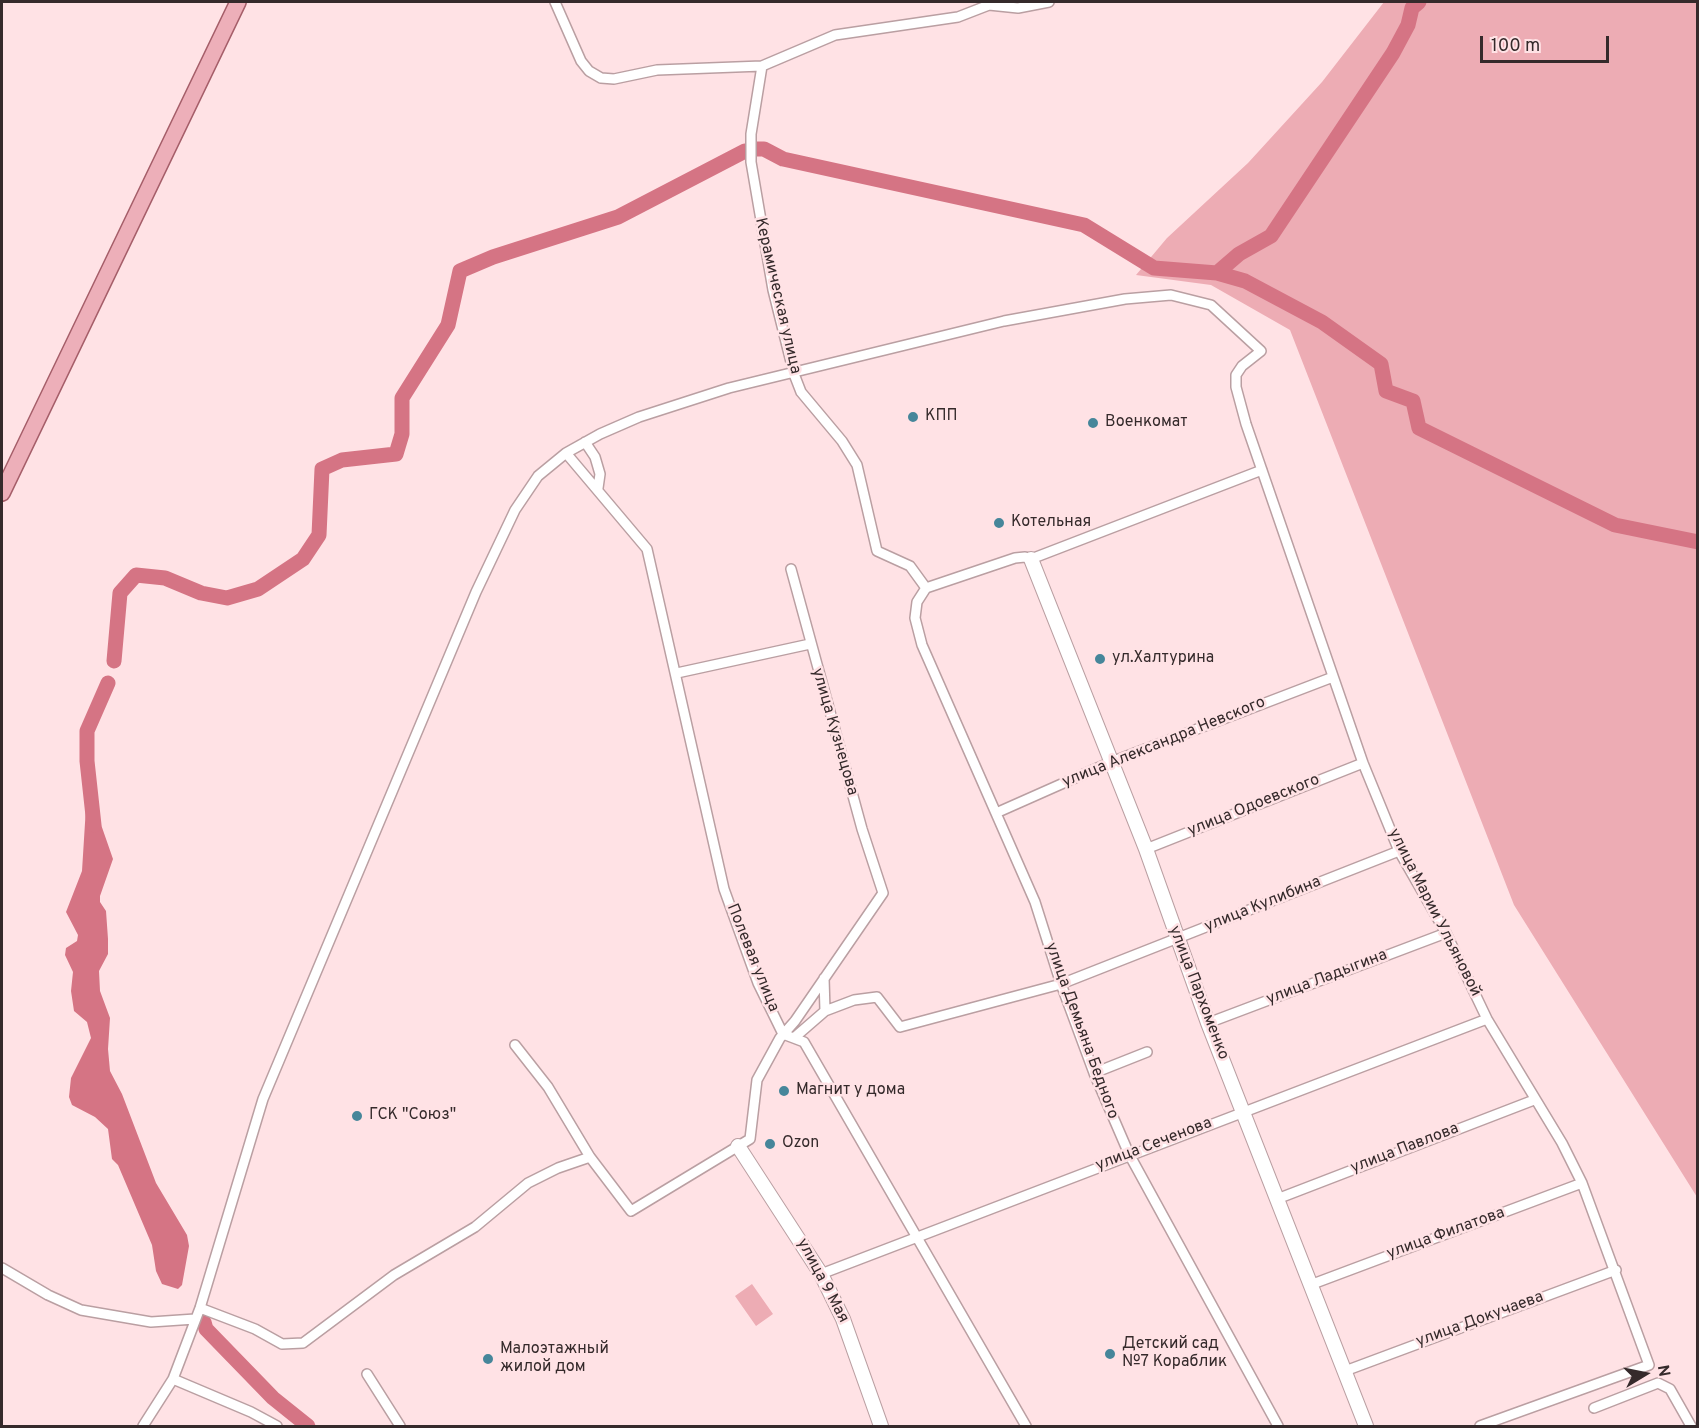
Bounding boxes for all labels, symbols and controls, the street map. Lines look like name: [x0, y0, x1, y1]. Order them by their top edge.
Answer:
scale bar: [1483, 24, 1612, 62]
text: 100 m: [1491, 35, 1540, 58]
street label: Керамическая улица: [750, 216, 804, 376]
place label: КПП: [925, 407, 958, 427]
marker: КПП: [906, 410, 920, 424]
place label: Военкомат: [1105, 413, 1188, 433]
marker: Военкомат: [1086, 416, 1100, 430]
place label: Котельная: [1011, 513, 1091, 533]
marker: Котельная: [992, 516, 1006, 530]
place label: ул.Халтурина: [1112, 649, 1214, 669]
marker: ул.Халтурина: [1093, 652, 1107, 666]
street label: улица Кузнецова: [807, 666, 861, 798]
street label: улица Александра Невского: [1060, 693, 1268, 793]
street label: улица Одоевского: [1185, 771, 1323, 841]
street label: улица Марии Ульяновой: [1383, 826, 1485, 1000]
street label: улица Кулибина: [1202, 873, 1324, 937]
street label: Полевая улица: [722, 901, 782, 1015]
street label: улица Пархоменко: [1164, 923, 1232, 1063]
street label: улица Демьяна Бедного: [1040, 940, 1122, 1122]
street label: улица Ладыгина: [1264, 946, 1390, 1010]
place label: Магнит у дома: [796, 1081, 905, 1101]
marker: Магнит у дома: [777, 1084, 791, 1098]
place label: ГСК "Союз": [369, 1106, 456, 1126]
marker: ГСК "Союз": [350, 1109, 364, 1123]
street label: улица Сеченова: [1093, 1114, 1215, 1176]
street label: улица Павлова: [1348, 1120, 1462, 1178]
place label: Ozon: [782, 1134, 819, 1154]
marker: Ozon: [763, 1137, 777, 1151]
street label: улица Филатова: [1384, 1204, 1508, 1264]
street label: улица 9 Мая: [792, 1235, 852, 1327]
street label: улица Докучаева: [1414, 1288, 1546, 1352]
place label: Детский сад №7 Кораблик: [1122, 1335, 1227, 1373]
place label: Малоэтажный жилой дом: [500, 1340, 609, 1378]
north arrow: [1615, 1344, 1675, 1404]
marker: Детский сад №7 Кораблик: [1103, 1347, 1117, 1361]
marker: Малоэтажный жилой дом: [481, 1352, 495, 1366]
text: N: [1652, 1363, 1674, 1378]

